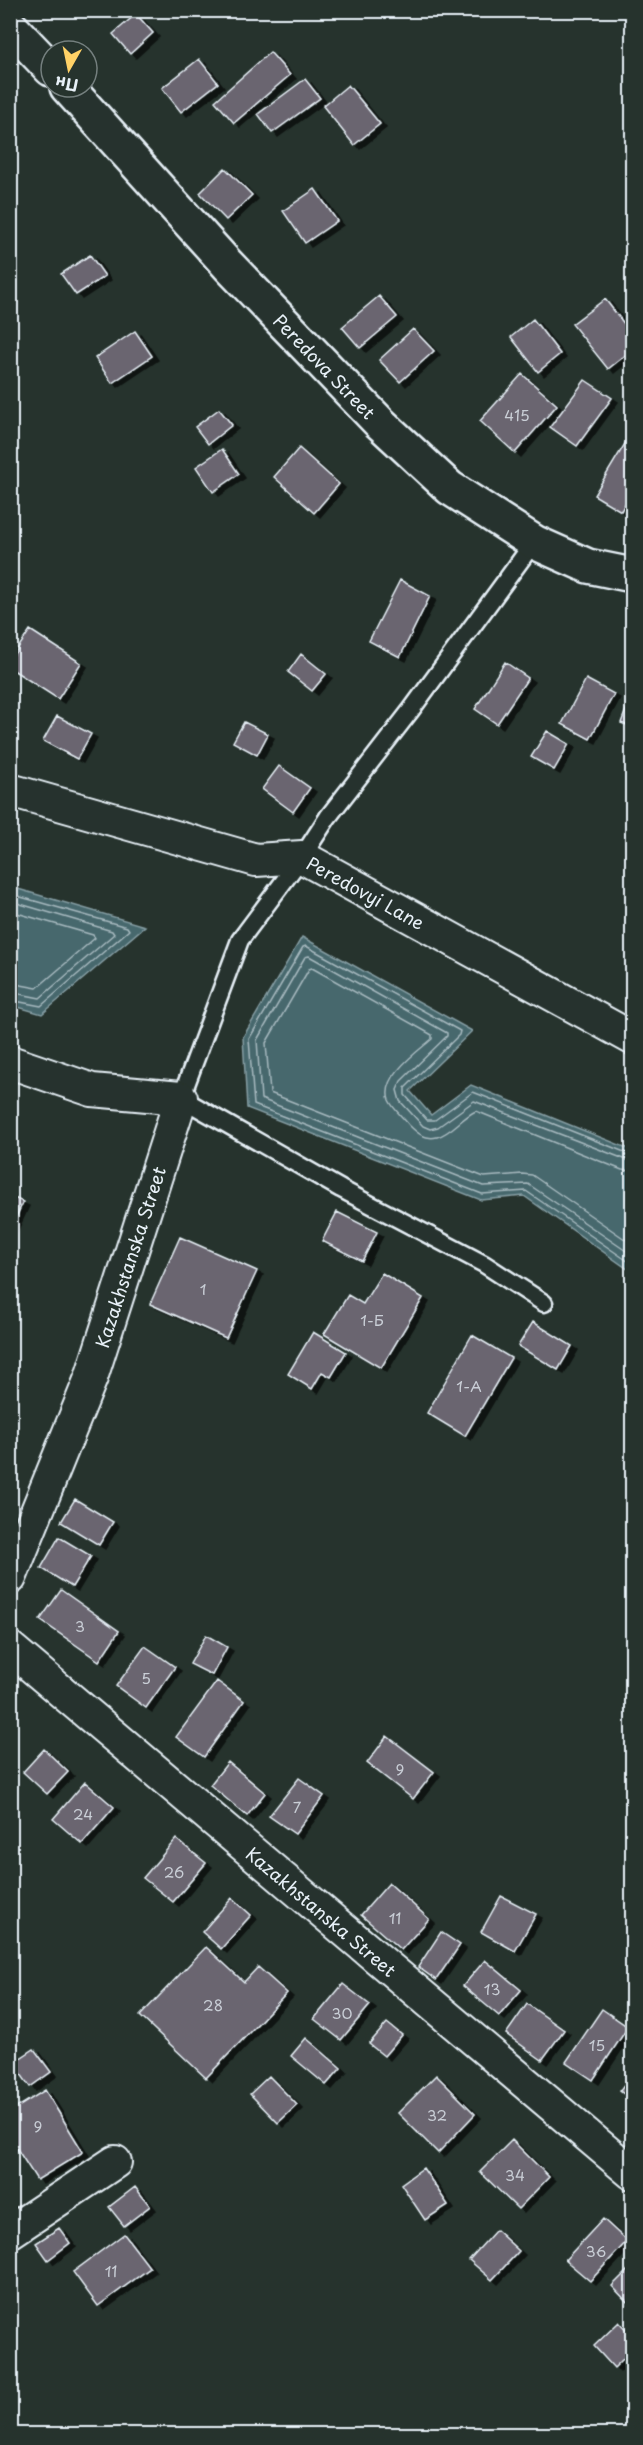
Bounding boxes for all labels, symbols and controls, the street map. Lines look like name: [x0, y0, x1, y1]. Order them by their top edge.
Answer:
north arrow: [39, 39, 99, 99]
text: Пн: [53, 71, 80, 98]
street label: Peredova Street: [268, 307, 382, 425]
house number: 415: [504, 403, 530, 426]
street label: Peredovyi Lane: [302, 849, 430, 936]
street label: Kazakhstanska Street: [88, 1163, 172, 1351]
house number: 1: [200, 1277, 206, 1300]
house number: 1-Б: [360, 1308, 384, 1331]
house number: 1-А: [456, 1374, 482, 1397]
house number: 3: [75, 1614, 85, 1637]
house number: 5: [141, 1666, 151, 1689]
house number: 9: [396, 1757, 404, 1780]
house number: 7: [293, 1795, 302, 1818]
house number: 24: [73, 1802, 93, 1825]
street label: Kazakhstanska Street: [241, 1840, 403, 1983]
house number: 26: [164, 1860, 184, 1883]
house number: 11: [389, 1906, 401, 1929]
house number: 13: [484, 1977, 500, 2000]
house number: 28: [203, 1993, 223, 2016]
house number: 30: [332, 2001, 352, 2024]
house number: 15: [589, 2033, 605, 2056]
house number: 32: [427, 2103, 447, 2126]
house number: 9: [34, 2114, 42, 2137]
house number: 34: [505, 2163, 525, 2186]
house number: 36: [586, 2239, 606, 2262]
house number: 11: [105, 2259, 117, 2282]

